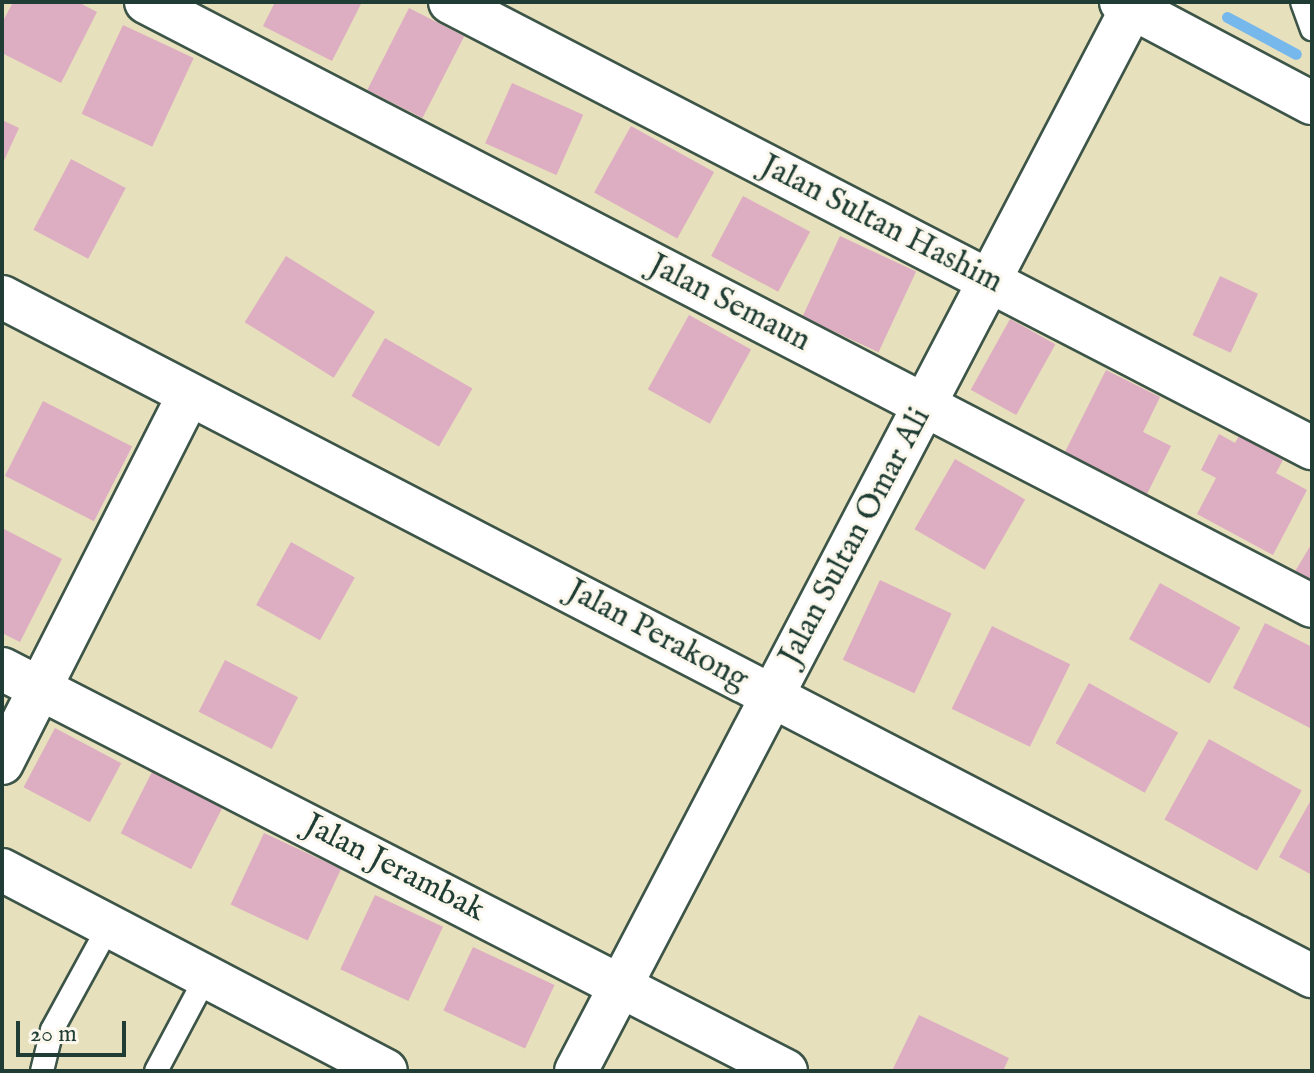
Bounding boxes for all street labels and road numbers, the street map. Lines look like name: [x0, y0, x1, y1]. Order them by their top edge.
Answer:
street label: Jalan Sultan Hashim: [754, 147, 1008, 303]
street label: Jalan Semaun: [642, 247, 816, 361]
street label: Jalan Sultan Omar Ali: [772, 402, 940, 672]
street label: Jalan Perakong: [560, 572, 754, 700]
street label: Jalan Jerambak: [297, 807, 491, 931]

